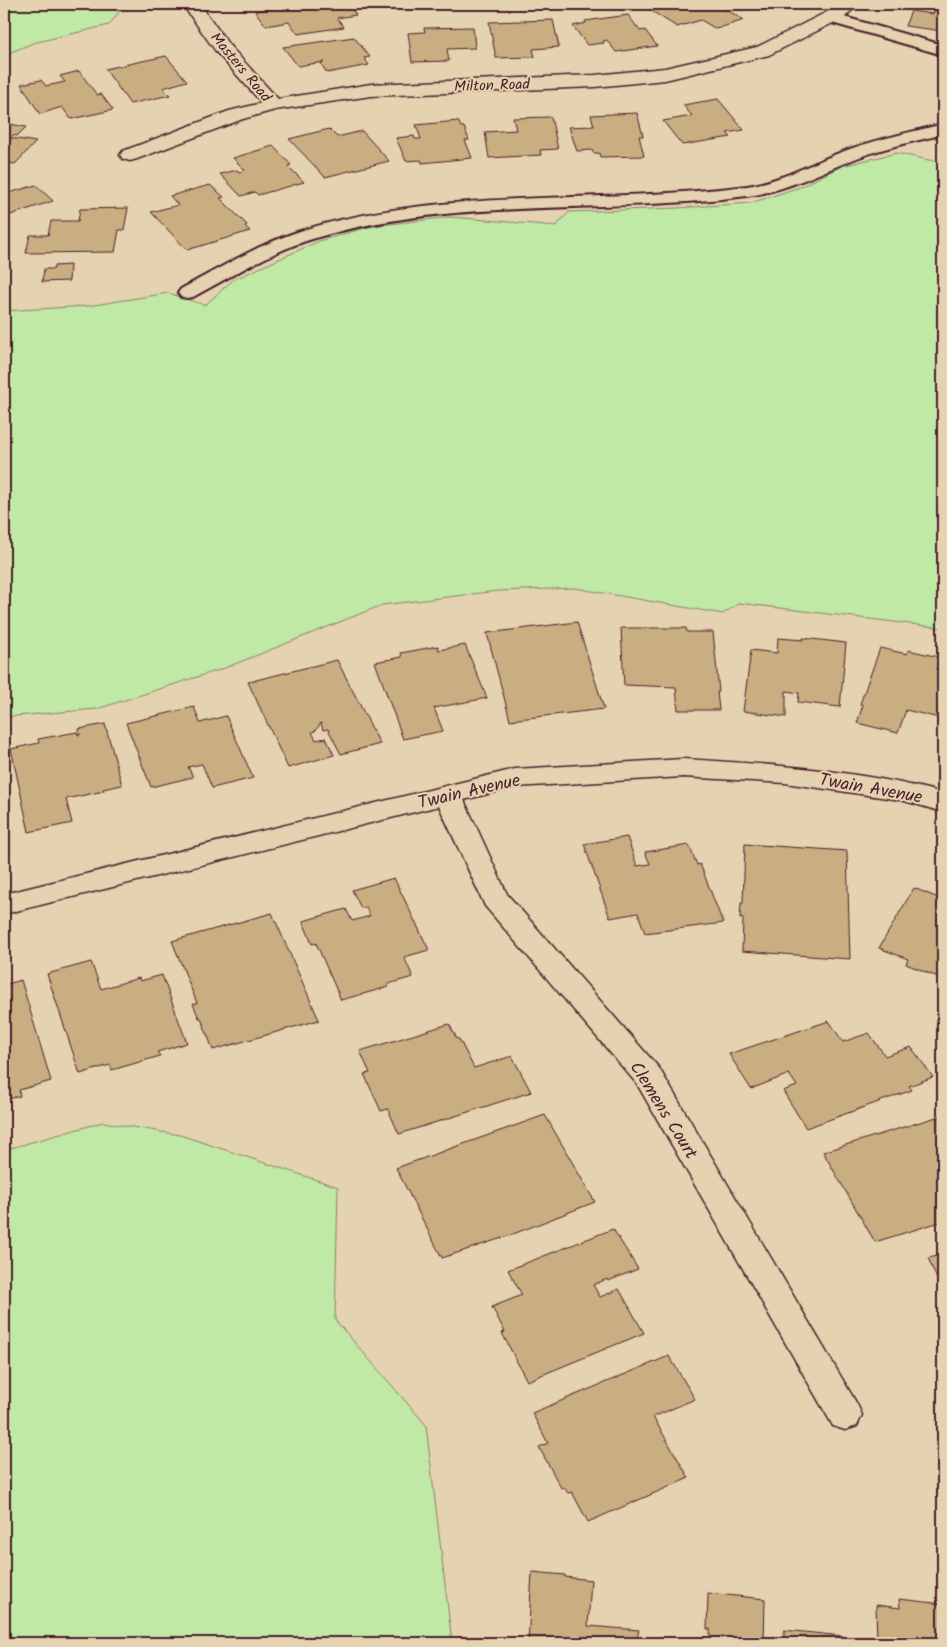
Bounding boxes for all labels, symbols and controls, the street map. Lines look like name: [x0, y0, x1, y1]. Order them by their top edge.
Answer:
street label: Masters Road: [204, 27, 277, 108]
street label: Milton Road: [454, 73, 531, 99]
street label: Twain Avenue: [817, 766, 925, 813]
street label: Twain Avenue: [415, 767, 523, 818]
street label: Clemens Court: [621, 1056, 705, 1166]

